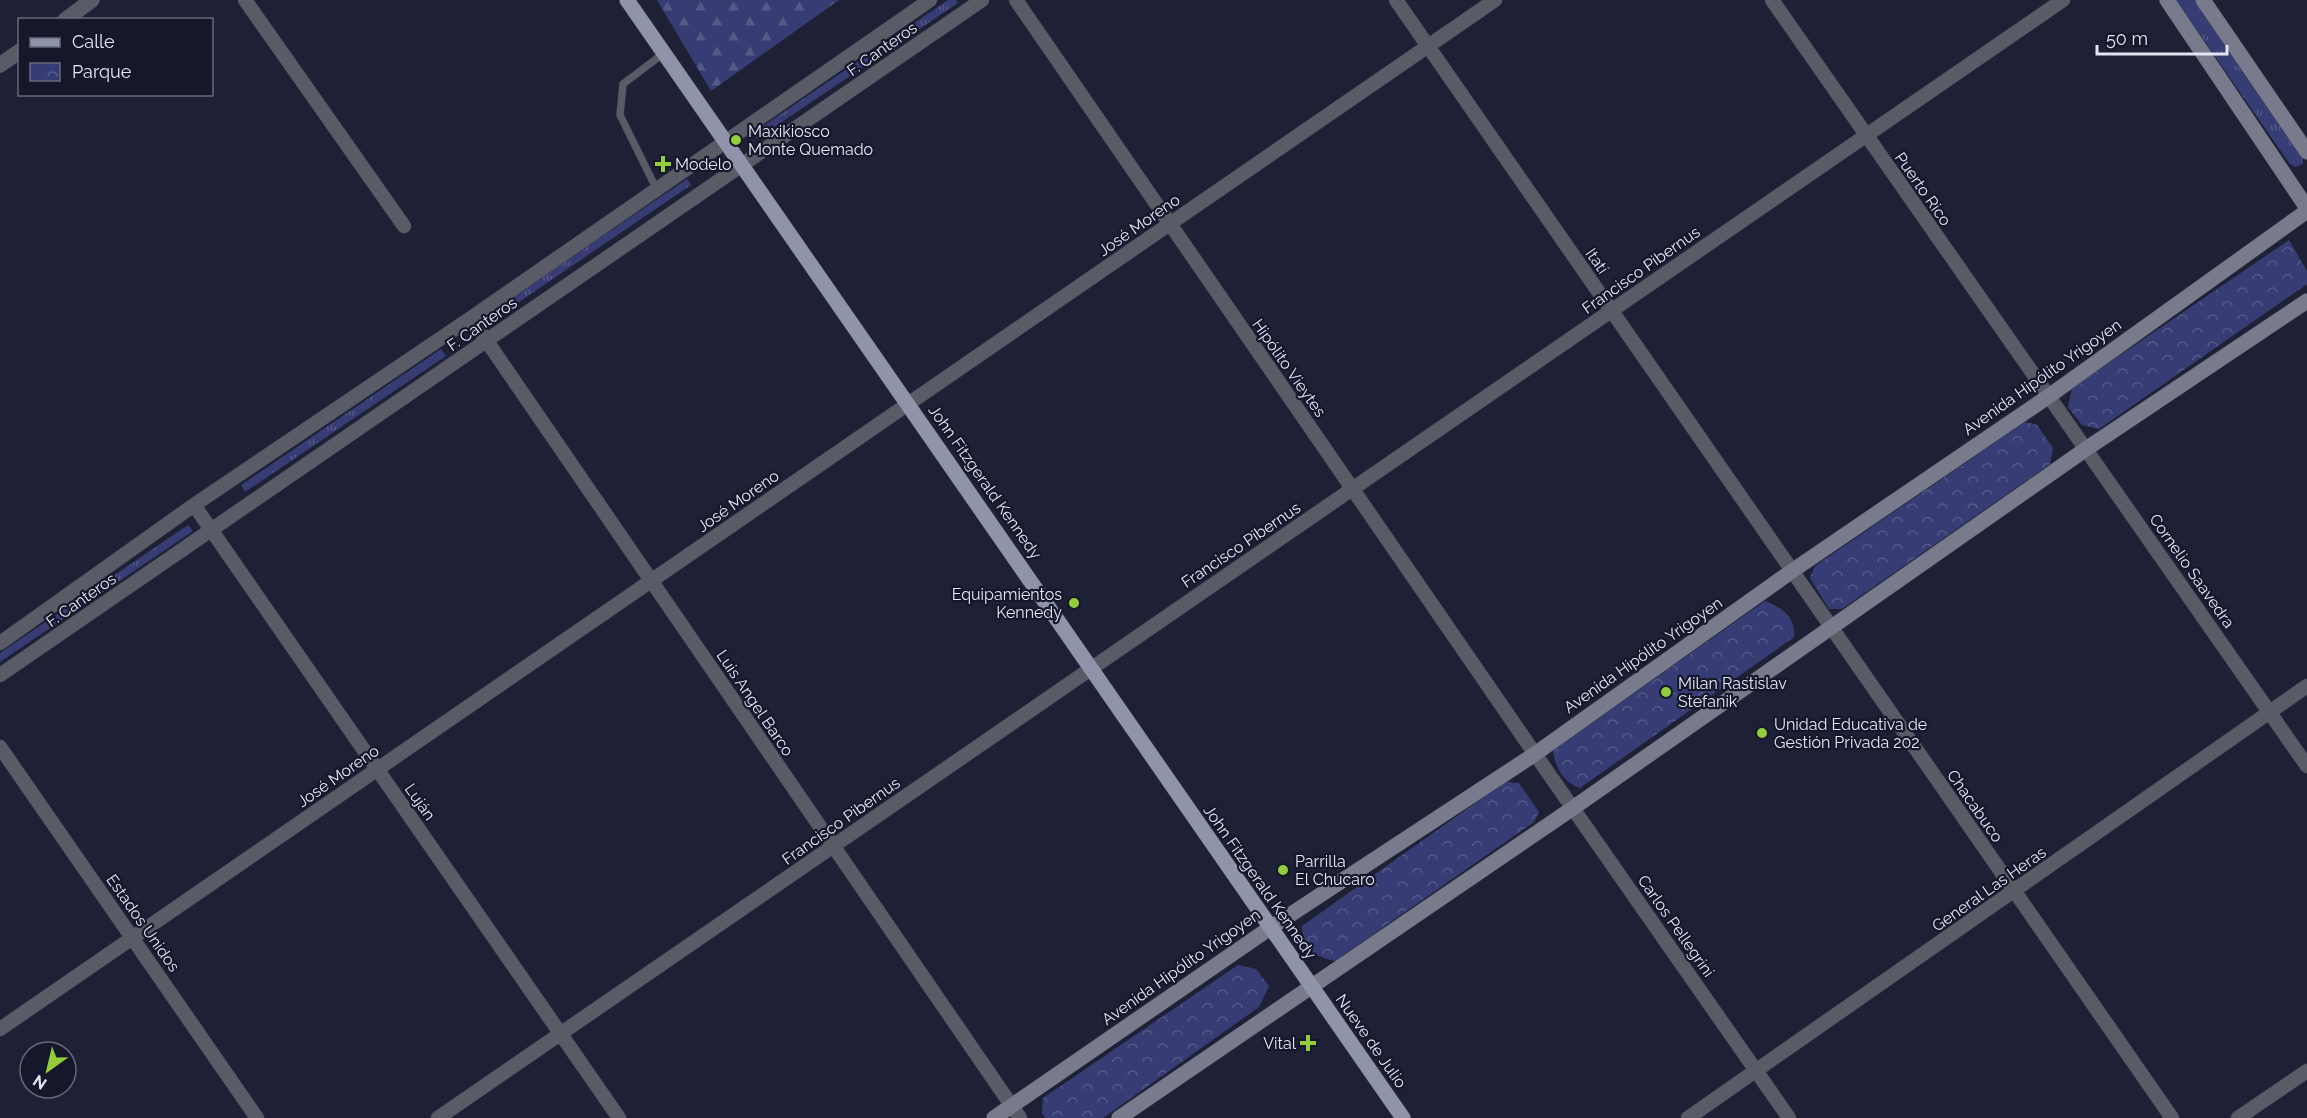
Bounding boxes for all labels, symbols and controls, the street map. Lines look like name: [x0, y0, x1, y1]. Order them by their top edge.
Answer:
legend: [18, 18, 213, 96]
street label: F. Canteros: [843, 18, 921, 80]
scale bar: [2097, 18, 2228, 56]
text: 50 m: [2106, 28, 2148, 49]
text: Calle: [72, 31, 115, 52]
text: Parque: [72, 61, 132, 82]
place label: Maxikiosco Monte Quemado: [748, 122, 873, 159]
marker: Maxikiosco Monte Quemado: [729, 133, 743, 147]
street label: Puerto Rico: [1891, 149, 1955, 229]
place label: Modelo: [675, 155, 732, 174]
marker: Modelo: [656, 157, 670, 171]
street label: José Moreno: [1095, 190, 1183, 260]
street label: Francisco Pibernus: [1578, 222, 1704, 318]
street label: Itatí: [1582, 245, 1613, 278]
street label: F. Canteros: [443, 293, 521, 355]
street label: Hipólito Vieytes: [1248, 315, 1330, 421]
street label: Avenida Hipólito Yrigoyen: [1959, 315, 2125, 439]
street label: John Fitzgerald Kennedy: [925, 401, 1046, 563]
street label: José Moreno: [694, 466, 782, 536]
street label: Francisco Pibernus: [1178, 498, 1304, 592]
street label: Cornelio Saavedra: [2145, 510, 2239, 632]
street label: F. Canteros: [42, 569, 120, 631]
place label: Equipamientos Kennedy: [952, 585, 1062, 622]
street label: Avenida Hipólito Yrigoyen: [1560, 593, 1726, 717]
marker: Equipamientos Kennedy: [1067, 596, 1081, 610]
street label: Luis Angel Barco: [712, 646, 798, 760]
place label: Milan Rastislav Stefanik: [1678, 674, 1787, 711]
marker: Milan Rastislav Stefanik: [1659, 685, 1673, 699]
place label: Unidad Educativa de Gestión Privada 202: [1774, 715, 1927, 752]
marker: Unidad Educativa de Gestión Privada 202: [1755, 726, 1769, 740]
street label: José Moreno: [294, 741, 382, 811]
street label: Chacabuco: [1943, 766, 2007, 846]
street label: Francisco Pibernus: [778, 773, 904, 869]
street label: Luján: [401, 780, 439, 824]
street label: John Fitzgerald Kennedy: [1200, 801, 1321, 963]
street label: General Las Heras: [1928, 842, 2050, 935]
place label: Parrilla El Chucaro: [1295, 852, 1375, 889]
marker: Parrilla El Chucaro: [1276, 863, 1290, 877]
street label: Estados Unidos: [102, 871, 184, 976]
street label: Carlos Pellegrini: [1634, 871, 1718, 981]
street label: Avenida Hipólito Yrigoyen: [1098, 905, 1264, 1029]
street label: Nueve de Julio: [1332, 990, 1410, 1092]
place label: Vital: [1263, 1034, 1297, 1053]
marker: Vital: [1301, 1036, 1315, 1050]
north arrow: [18, 1040, 78, 1100]
text: N: [30, 1071, 50, 1093]

